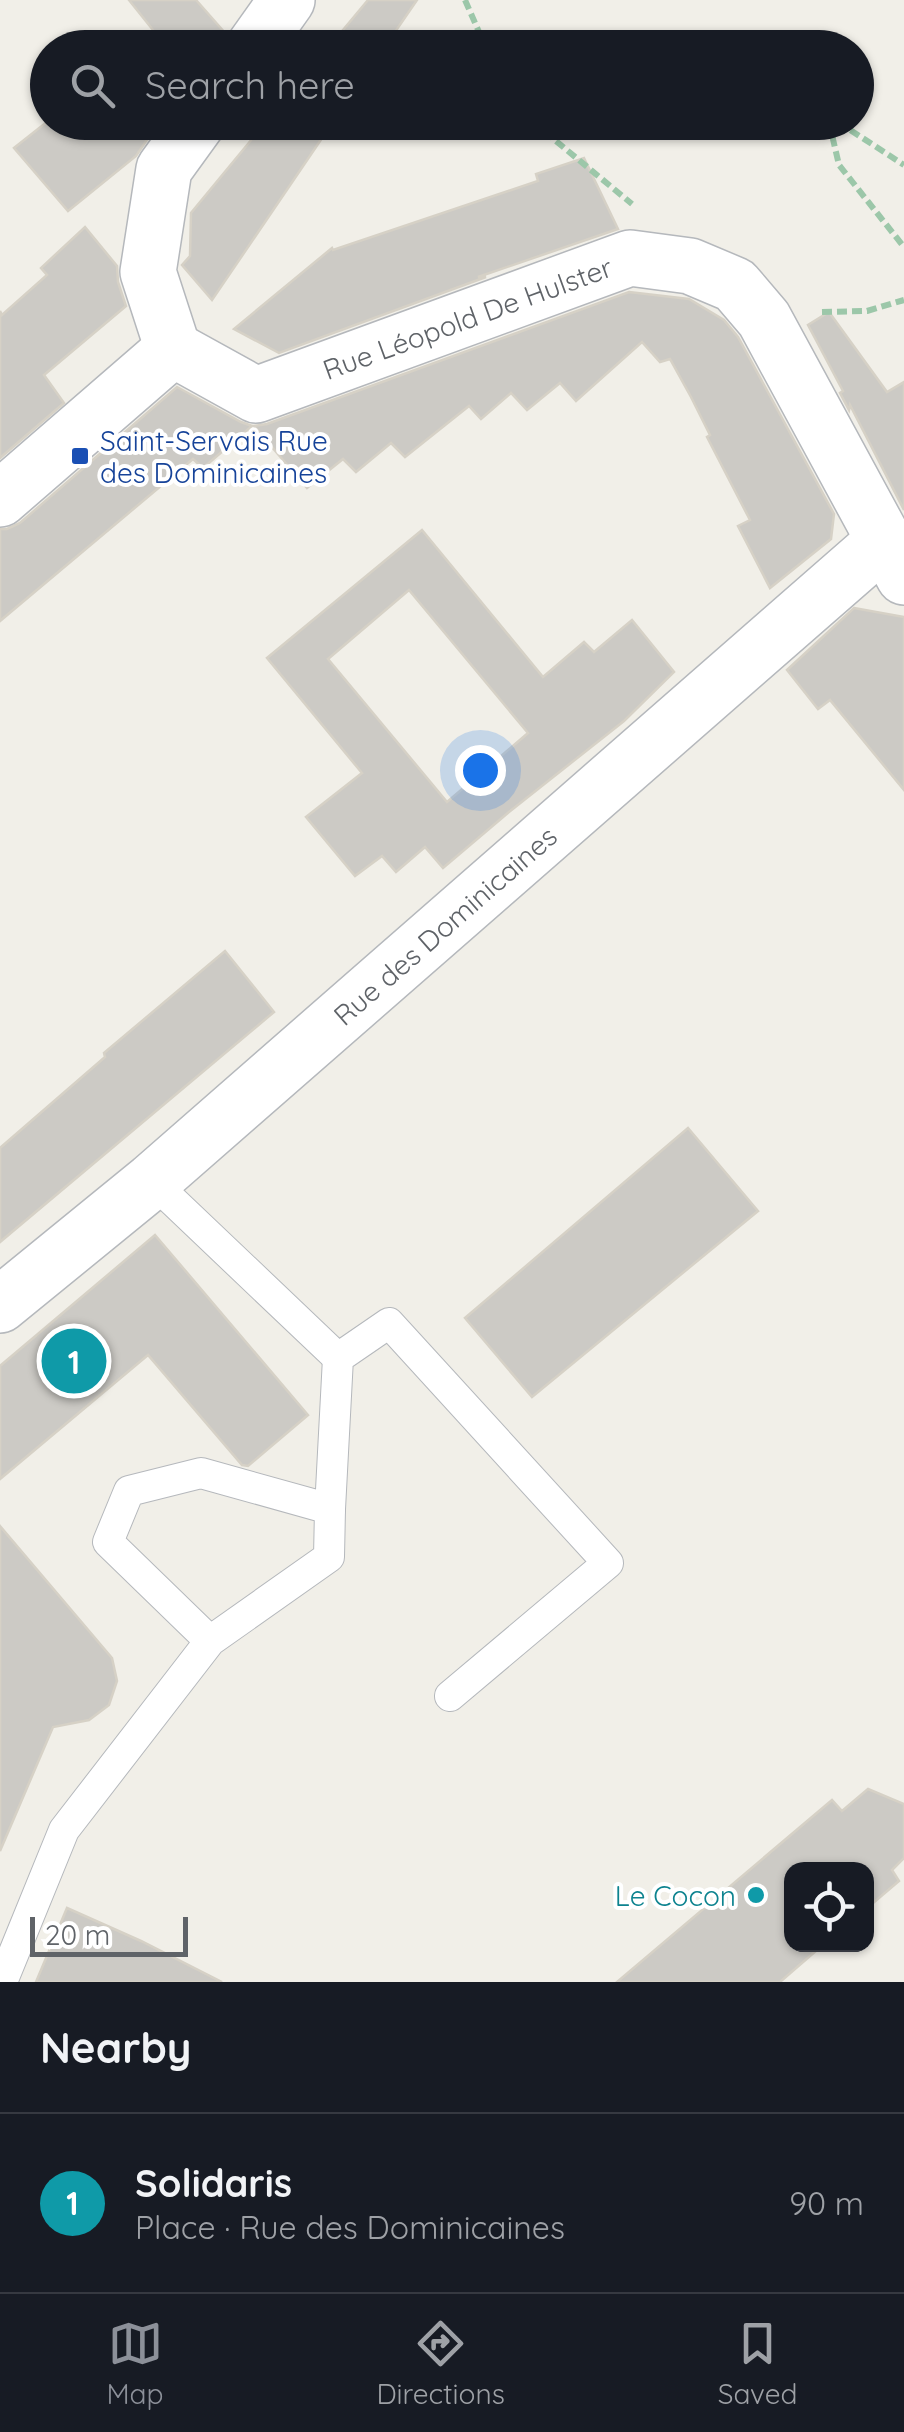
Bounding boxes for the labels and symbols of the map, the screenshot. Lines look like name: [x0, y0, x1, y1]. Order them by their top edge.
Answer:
street label: Rue Léopold De Hulster: [318, 248, 617, 387]
place label: Saint-Servais Rue des Dominicaines: [100, 423, 328, 490]
marker: Saint-Servais Rue des Dominicaines: [69, 445, 91, 467]
your location: [455, 745, 506, 796]
street label: Rue des Dominicaines: [326, 818, 564, 1032]
pin: 1: [42, 1324, 106, 1398]
place label: Le Cocon: [615, 1878, 736, 1913]
marker: Le Cocon: [745, 1884, 767, 1906]
scale bar: [30, 1912, 188, 1956]

